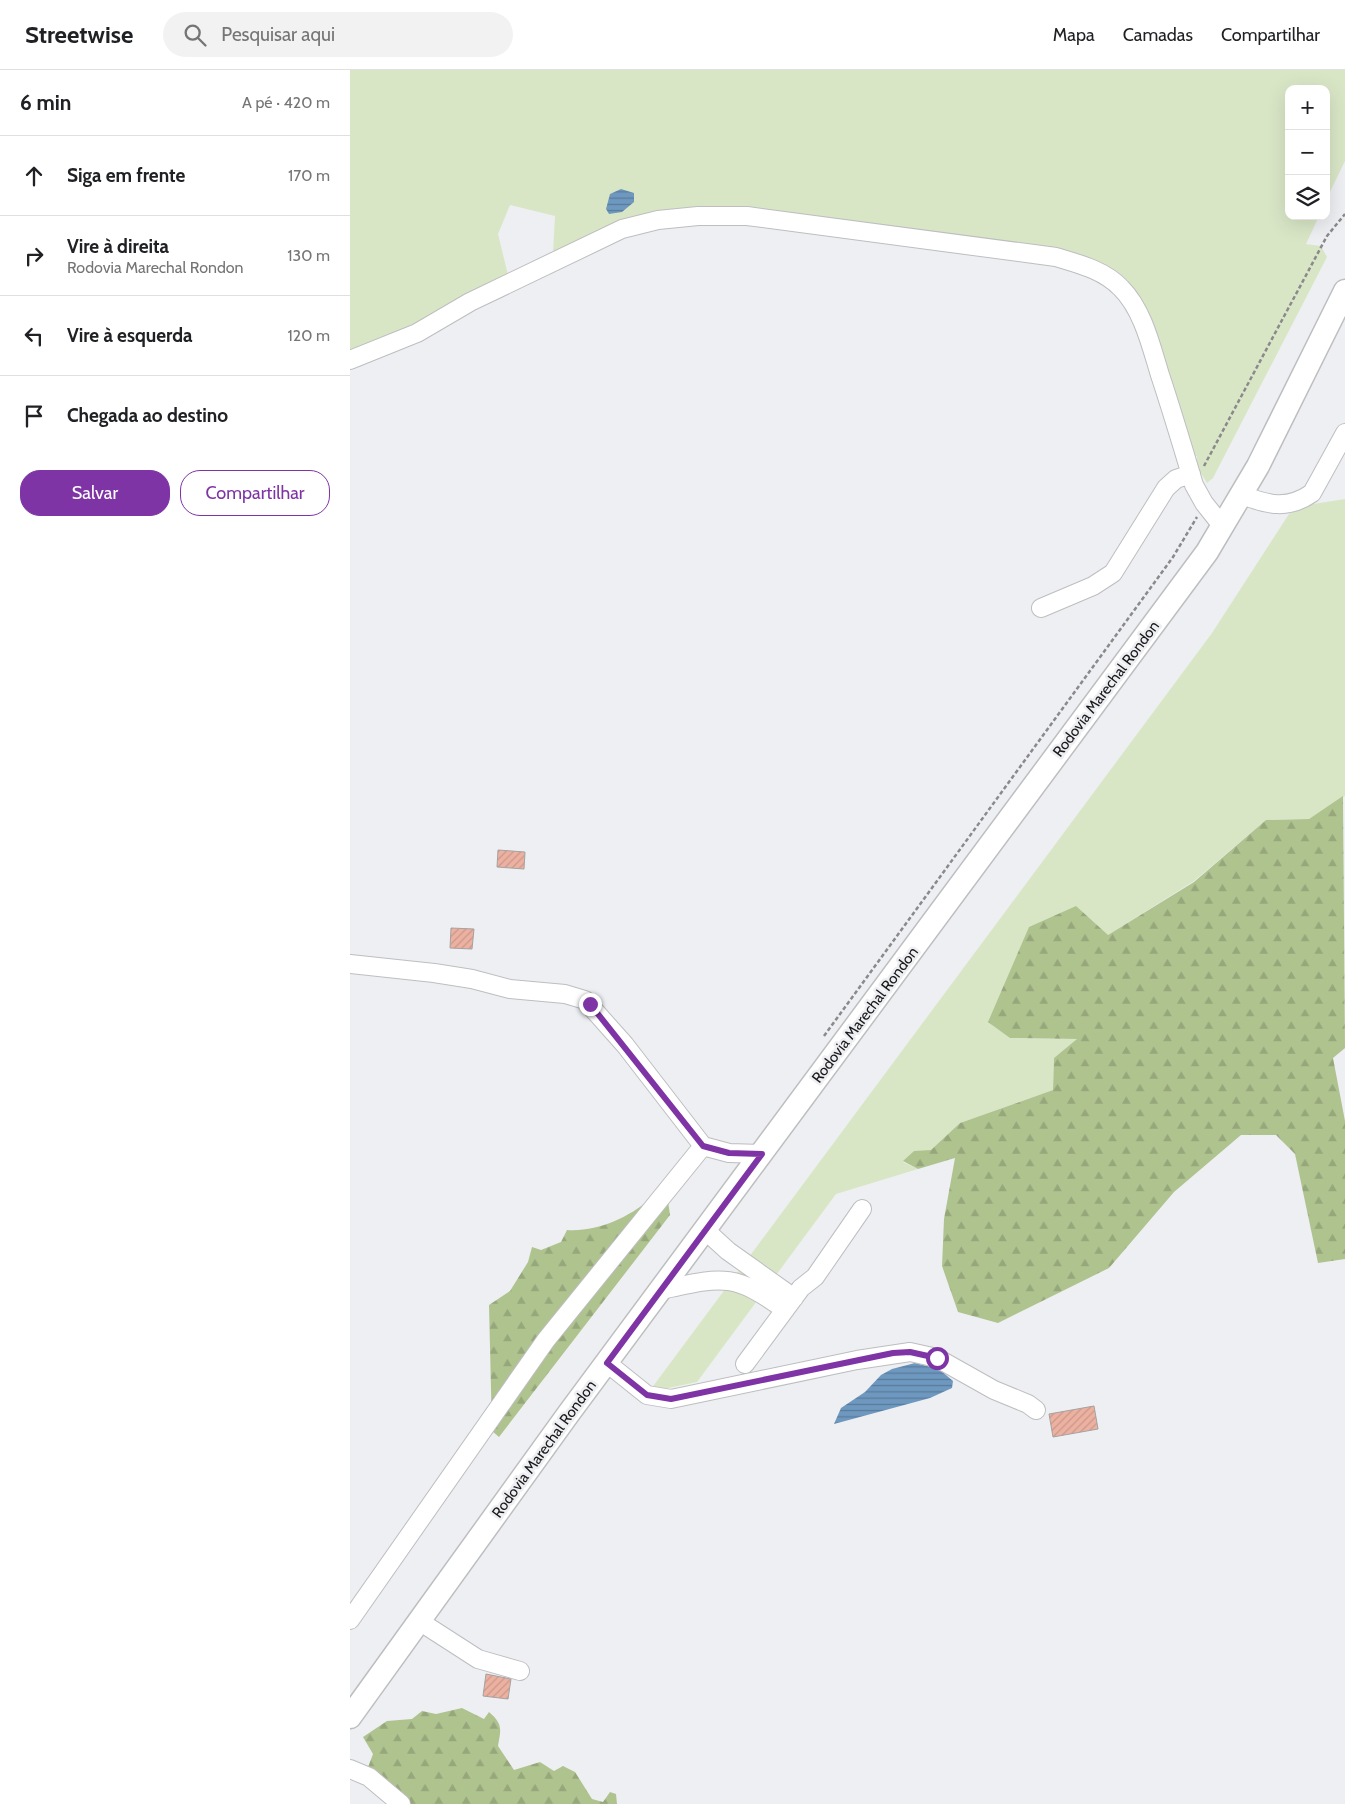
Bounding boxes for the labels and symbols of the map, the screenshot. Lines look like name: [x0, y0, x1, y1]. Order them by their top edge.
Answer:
street label: Rodovia Marechal Rondon: [1049, 617, 1163, 761]
street label: Rodovia Marechal Rondon: [808, 943, 922, 1087]
route end: [579, 993, 602, 1016]
route start: [926, 1347, 949, 1370]
street label: Rodovia Marechal Rondon: [488, 1377, 600, 1521]

